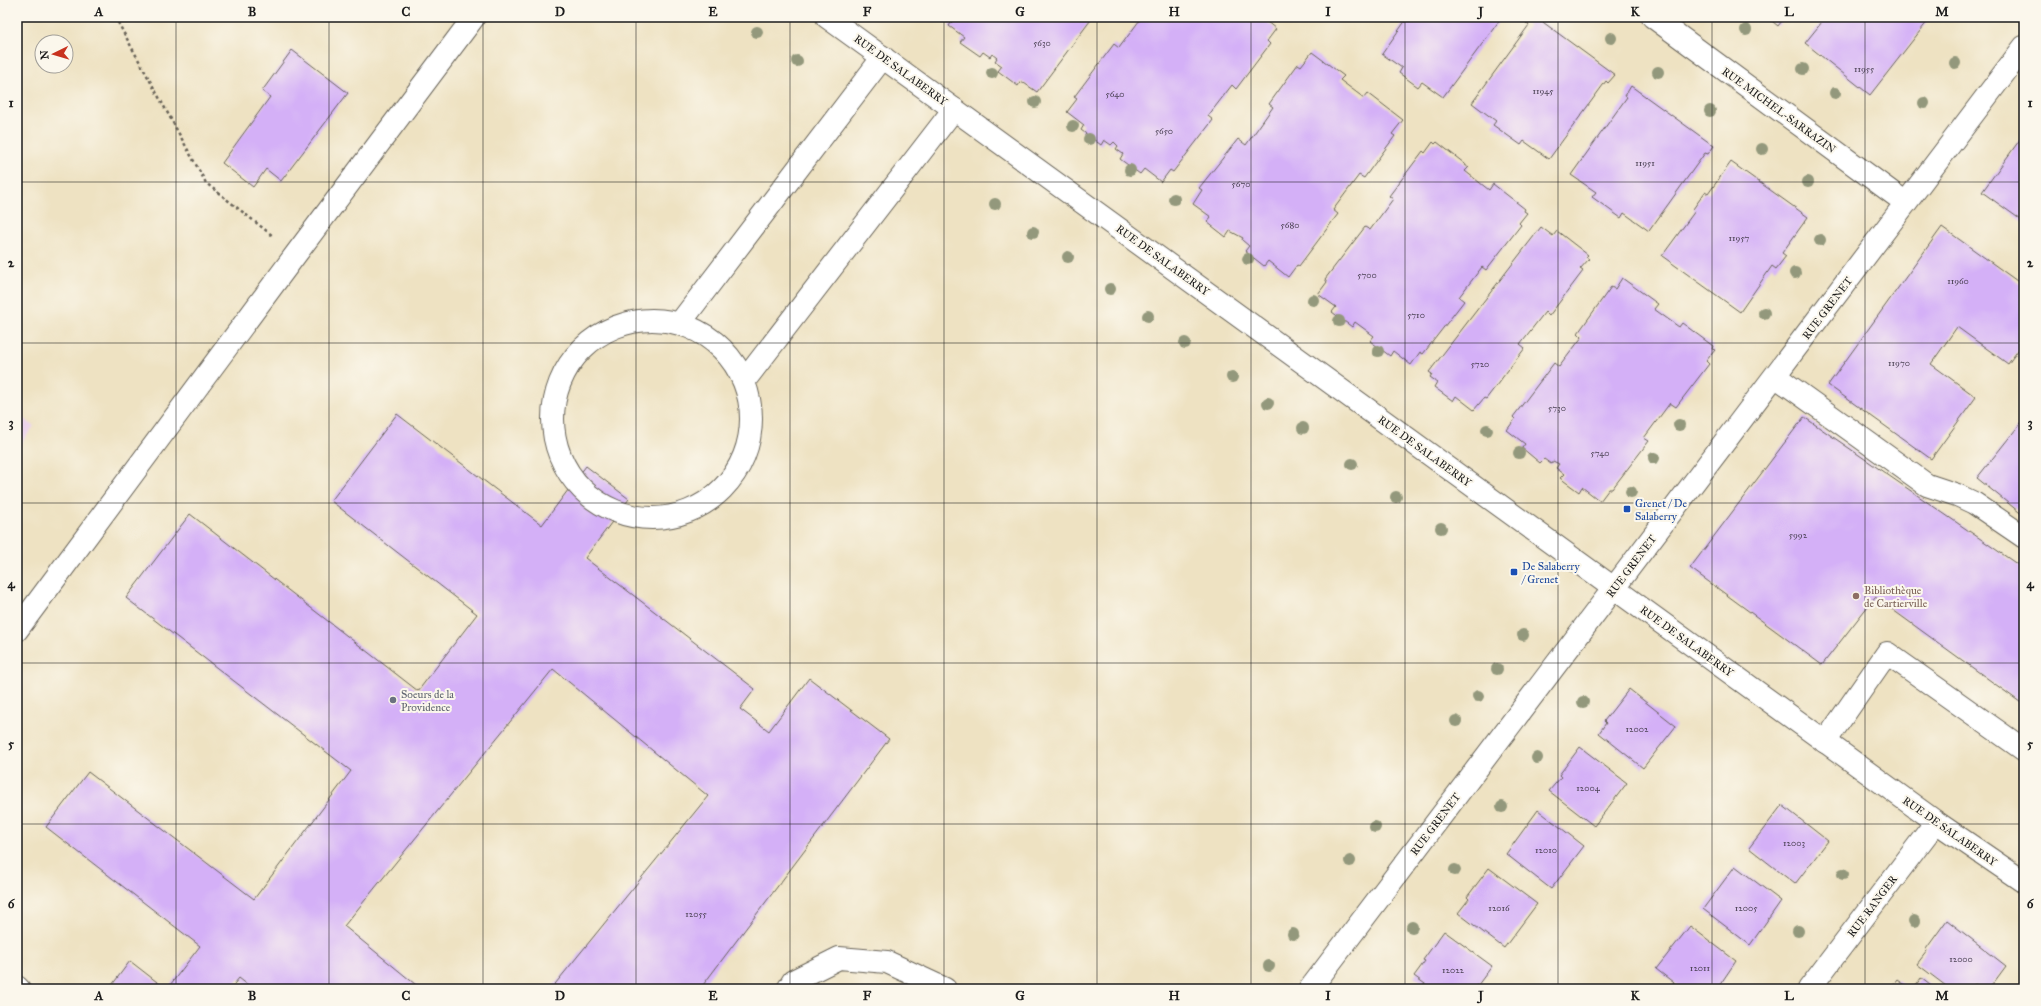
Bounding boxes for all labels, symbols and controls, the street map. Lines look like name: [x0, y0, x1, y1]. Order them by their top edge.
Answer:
text: A: [94, 4, 104, 20]
text: B: [248, 4, 257, 20]
text: C: [402, 4, 411, 20]
text: D: [555, 4, 565, 20]
text: E: [708, 4, 718, 20]
text: F: [863, 4, 872, 20]
text: G: [1015, 4, 1025, 20]
text: H: [1168, 4, 1180, 20]
text: I: [1325, 4, 1331, 20]
text: J: [1476, 4, 1484, 20]
text: K: [1630, 4, 1640, 20]
text: L: [1784, 4, 1794, 20]
text: M: [1935, 4, 1949, 20]
street label: RUE DE SALABERRY: [852, 32, 951, 109]
north arrow: [34, 34, 74, 74]
house number: 5630: [1033, 37, 1051, 48]
text: N: [38, 49, 51, 60]
house number: 11955: [1854, 63, 1875, 74]
street label: RUE MICHEL-SARRAZIN: [1719, 65, 1838, 156]
house number: 11945: [1532, 85, 1554, 96]
house number: 5640: [1105, 88, 1125, 99]
text: 1: [8, 95, 14, 111]
text: 1: [2027, 95, 2033, 111]
house number: 5650: [1155, 125, 1173, 136]
house number: 11951: [1635, 157, 1655, 168]
house number: 5670: [1232, 178, 1250, 189]
house number: 5680: [1281, 219, 1299, 230]
street label: RUE DE SALABERRY: [1114, 222, 1213, 299]
house number: 11957: [1729, 232, 1750, 243]
text: 2: [8, 255, 15, 271]
text: 2: [2027, 255, 2034, 271]
house number: 5700: [1357, 269, 1377, 280]
street label: RUE GRENET: [1800, 274, 1855, 342]
house number: 11960: [1947, 275, 1969, 286]
house number: 5710: [1407, 309, 1425, 320]
house number: 11970: [1888, 357, 1910, 368]
house number: 5720: [1471, 358, 1489, 369]
house number: 5730: [1548, 402, 1566, 413]
street label: RUE DE SALABERRY: [1376, 413, 1475, 490]
text: 3: [8, 415, 14, 431]
text: 3: [2027, 415, 2033, 431]
house number: 5740: [1590, 447, 1610, 458]
place label: Grenet / De Salaberry: [1635, 497, 1687, 523]
marker: Grenet / De Salaberry: [1622, 504, 1632, 514]
house number: 5992: [1789, 529, 1808, 540]
street label: RUE GRENET: [1604, 532, 1659, 600]
place label: De Salaberry / Grenet: [1521, 560, 1580, 586]
marker: De Salaberry / Grenet: [1509, 567, 1519, 577]
text: 4: [7, 576, 15, 592]
text: 4: [2026, 576, 2034, 592]
place label: Bibliothèque de Cartierville: [1864, 584, 1928, 610]
marker: Bibliothèque de Cartierville: [1851, 591, 1861, 601]
street label: RUE DE SALABERRY: [1638, 603, 1737, 680]
place label: Soeurs de la Providence: [401, 688, 454, 714]
marker: Soeurs de la Providence: [388, 695, 398, 705]
house number: 12002: [1626, 723, 1649, 734]
text: 5: [8, 736, 15, 752]
text: 5: [2027, 736, 2034, 752]
house number: 12004: [1576, 782, 1601, 793]
street label: RUE GRENET: [1408, 790, 1463, 858]
street label: RUE DE SALABERRY: [1900, 794, 2000, 869]
house number: 12003: [1783, 837, 1805, 848]
house number: 12010: [1535, 844, 1557, 855]
street label: RUE RANGER: [1845, 873, 1900, 940]
text: 6: [8, 896, 16, 912]
text: 6: [2027, 896, 2035, 912]
house number: 12016: [1488, 902, 1510, 913]
house number: 12005: [1735, 902, 1758, 913]
house number: 12055: [685, 908, 708, 919]
house number: 12000: [1949, 953, 1973, 964]
house number: 12011: [1690, 962, 1711, 973]
house number: 12022: [1442, 964, 1465, 975]
text: A: [94, 988, 104, 1004]
text: B: [248, 988, 257, 1004]
text: C: [402, 988, 411, 1004]
text: D: [555, 988, 565, 1004]
text: E: [708, 988, 718, 1004]
text: F: [863, 988, 872, 1004]
text: G: [1015, 988, 1025, 1004]
text: H: [1168, 988, 1180, 1004]
text: I: [1325, 988, 1331, 1004]
text: J: [1476, 988, 1484, 1004]
text: K: [1630, 988, 1640, 1004]
text: L: [1784, 988, 1794, 1004]
text: M: [1935, 988, 1949, 1004]

